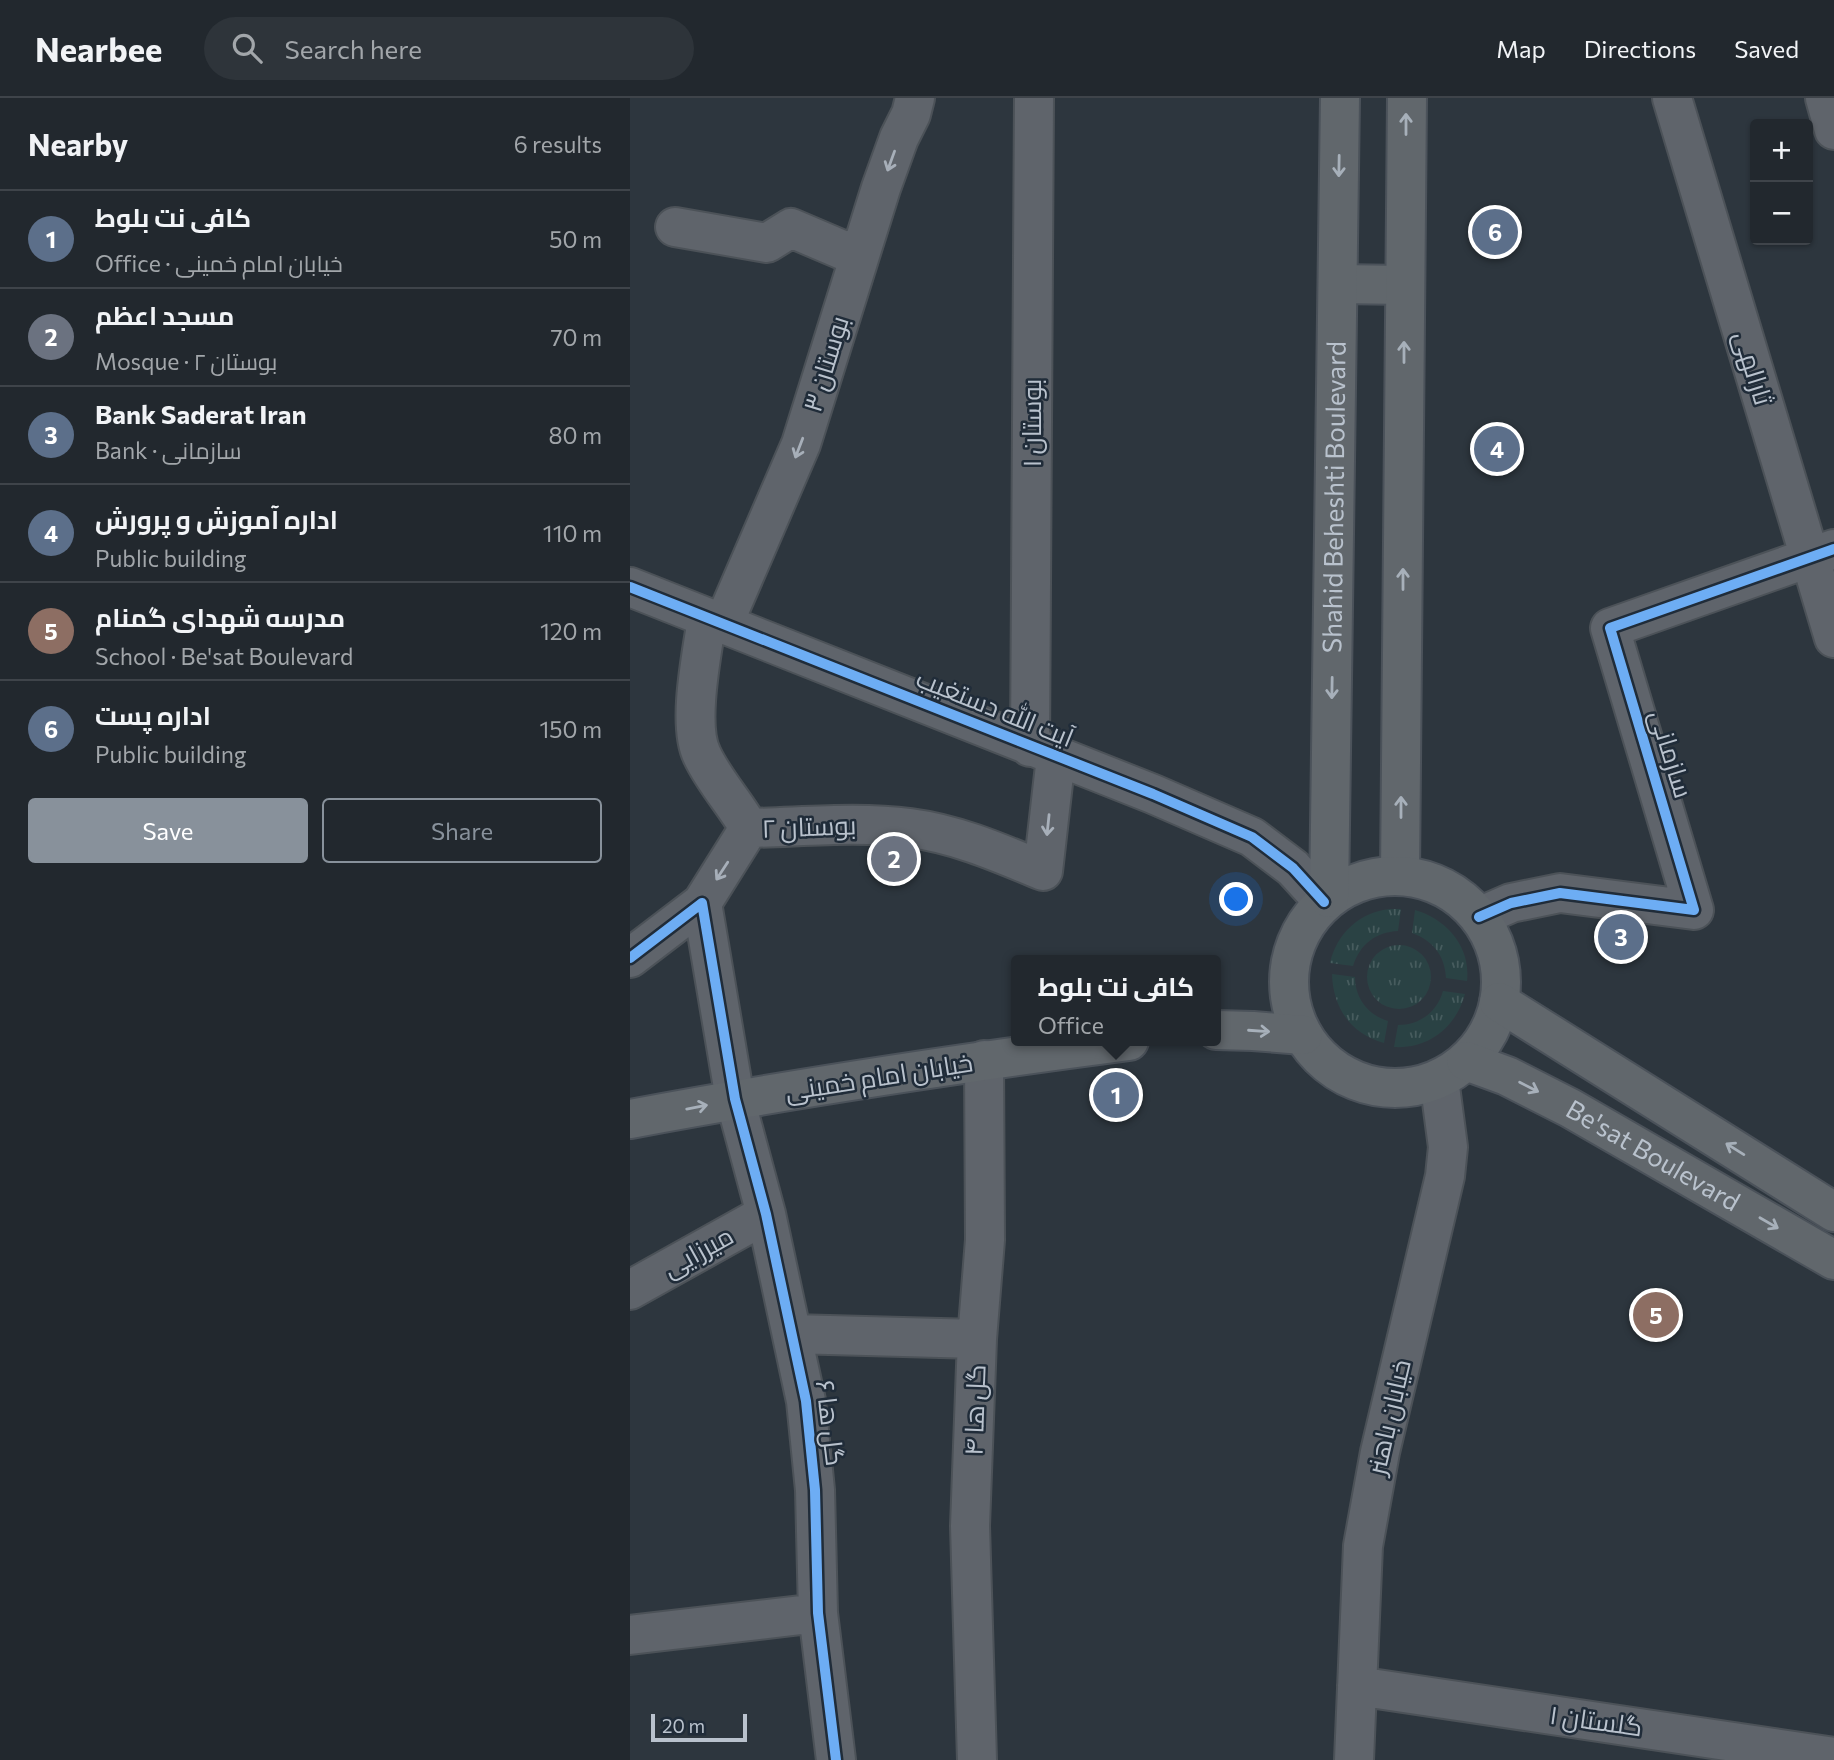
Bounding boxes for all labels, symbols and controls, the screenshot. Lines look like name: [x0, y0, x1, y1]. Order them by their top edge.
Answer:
search box: [204, 17, 694, 80]
text: Nearbee: [35, 28, 162, 69]
icon: search: [228, 29, 266, 67]
text: Search here: [284, 33, 422, 64]
text: Map: [1496, 34, 1546, 63]
text: Directions: [1584, 34, 1696, 63]
text: Saved: [1734, 34, 1799, 63]
one-way arrow: [1399, 113, 1413, 136]
map controls: [1750, 119, 1813, 245]
button: +: [1750, 119, 1813, 182]
text: Nearby: [28, 125, 128, 162]
text: 6 results: [514, 130, 602, 158]
one-way arrow: [883, 150, 896, 172]
one-way arrow: [1333, 154, 1346, 177]
button: −: [1750, 182, 1813, 245]
text: کافی نت بلوط: [95, 201, 251, 232]
pin: 6: [1472, 206, 1518, 258]
text: 1: [46, 225, 56, 253]
text: 50 m: [549, 225, 602, 253]
text: Office · خیابان امام خمینی: [95, 249, 343, 277]
text: مسجد اعظم: [95, 299, 235, 330]
street label: بوستان ۳: [795, 312, 855, 416]
text: 2: [44, 323, 58, 351]
text: 70 m: [550, 323, 602, 351]
street label: ثارالهی: [1727, 327, 1780, 409]
street label: Shahid Beheshti Boulevard: [1315, 341, 1351, 653]
one-way arrow: [1398, 341, 1411, 364]
text: Mosque · بوستان ۲: [95, 347, 277, 375]
street label: بوستان ۱: [1015, 378, 1047, 468]
text: Bank Saderat Iran: [95, 398, 307, 429]
text: 3: [44, 421, 58, 449]
text: 80 m: [549, 421, 602, 449]
pin: 4: [1474, 423, 1520, 475]
text: Bank · سازمانی: [95, 436, 242, 464]
one-way arrow: [791, 437, 804, 458]
text: اداره آموزش و پرورش: [95, 503, 338, 534]
text: 4: [44, 519, 58, 547]
text: 110 m: [543, 519, 602, 547]
text: Public building: [95, 544, 246, 572]
one-way arrow: [1396, 568, 1410, 591]
text: مدرسه شهدای گمنام: [95, 601, 345, 632]
text: 5: [44, 617, 58, 645]
text: 120 m: [540, 617, 602, 645]
text: School · Be'sat Boulevard: [95, 642, 353, 670]
street label: آیت الله دستغیب: [912, 661, 1079, 752]
one-way arrow: [1325, 676, 1339, 699]
text: اداره پست: [95, 699, 211, 730]
street label: سازمانی: [1642, 706, 1700, 802]
text: 6: [44, 715, 58, 743]
text: 150 m: [539, 715, 602, 743]
text: Public building: [95, 740, 246, 768]
one-way arrow: [1394, 796, 1408, 819]
button: Save: [28, 798, 308, 863]
button: Share: [322, 798, 602, 863]
street label: بوستان ۲: [761, 808, 857, 844]
one-way arrow: [1041, 813, 1054, 836]
pin: 2: [871, 833, 917, 885]
one-way arrow: [714, 861, 728, 881]
your location: [1219, 882, 1253, 916]
pin: 3: [1598, 911, 1644, 963]
popup: [1011, 955, 1221, 1046]
text: کافی نت بلوط: [1038, 970, 1194, 1001]
text: Office: [1038, 1011, 1104, 1039]
one-way arrow: [1248, 1025, 1271, 1038]
street label: خیابان امام خمینی: [783, 1045, 975, 1110]
pin: 1: [1093, 1069, 1139, 1121]
one-way arrow: [1518, 1080, 1539, 1094]
street label: Be'sat Boulevard: [1561, 1092, 1746, 1217]
one-way arrow: [685, 1099, 708, 1113]
one-way arrow: [1726, 1142, 1745, 1157]
one-way arrow: [1759, 1216, 1779, 1230]
street label: میرزایی: [657, 1219, 739, 1284]
pin: 5: [1633, 1289, 1679, 1341]
street label: خیابان باهنر: [1359, 1356, 1417, 1480]
street label: گل ها ۴: [956, 1364, 993, 1456]
street label: گل ها ۶: [809, 1378, 852, 1468]
street label: گلستان ۱: [1548, 1698, 1645, 1742]
scale bar: [651, 1711, 747, 1743]
text: 20 m: [662, 1714, 705, 1737]

